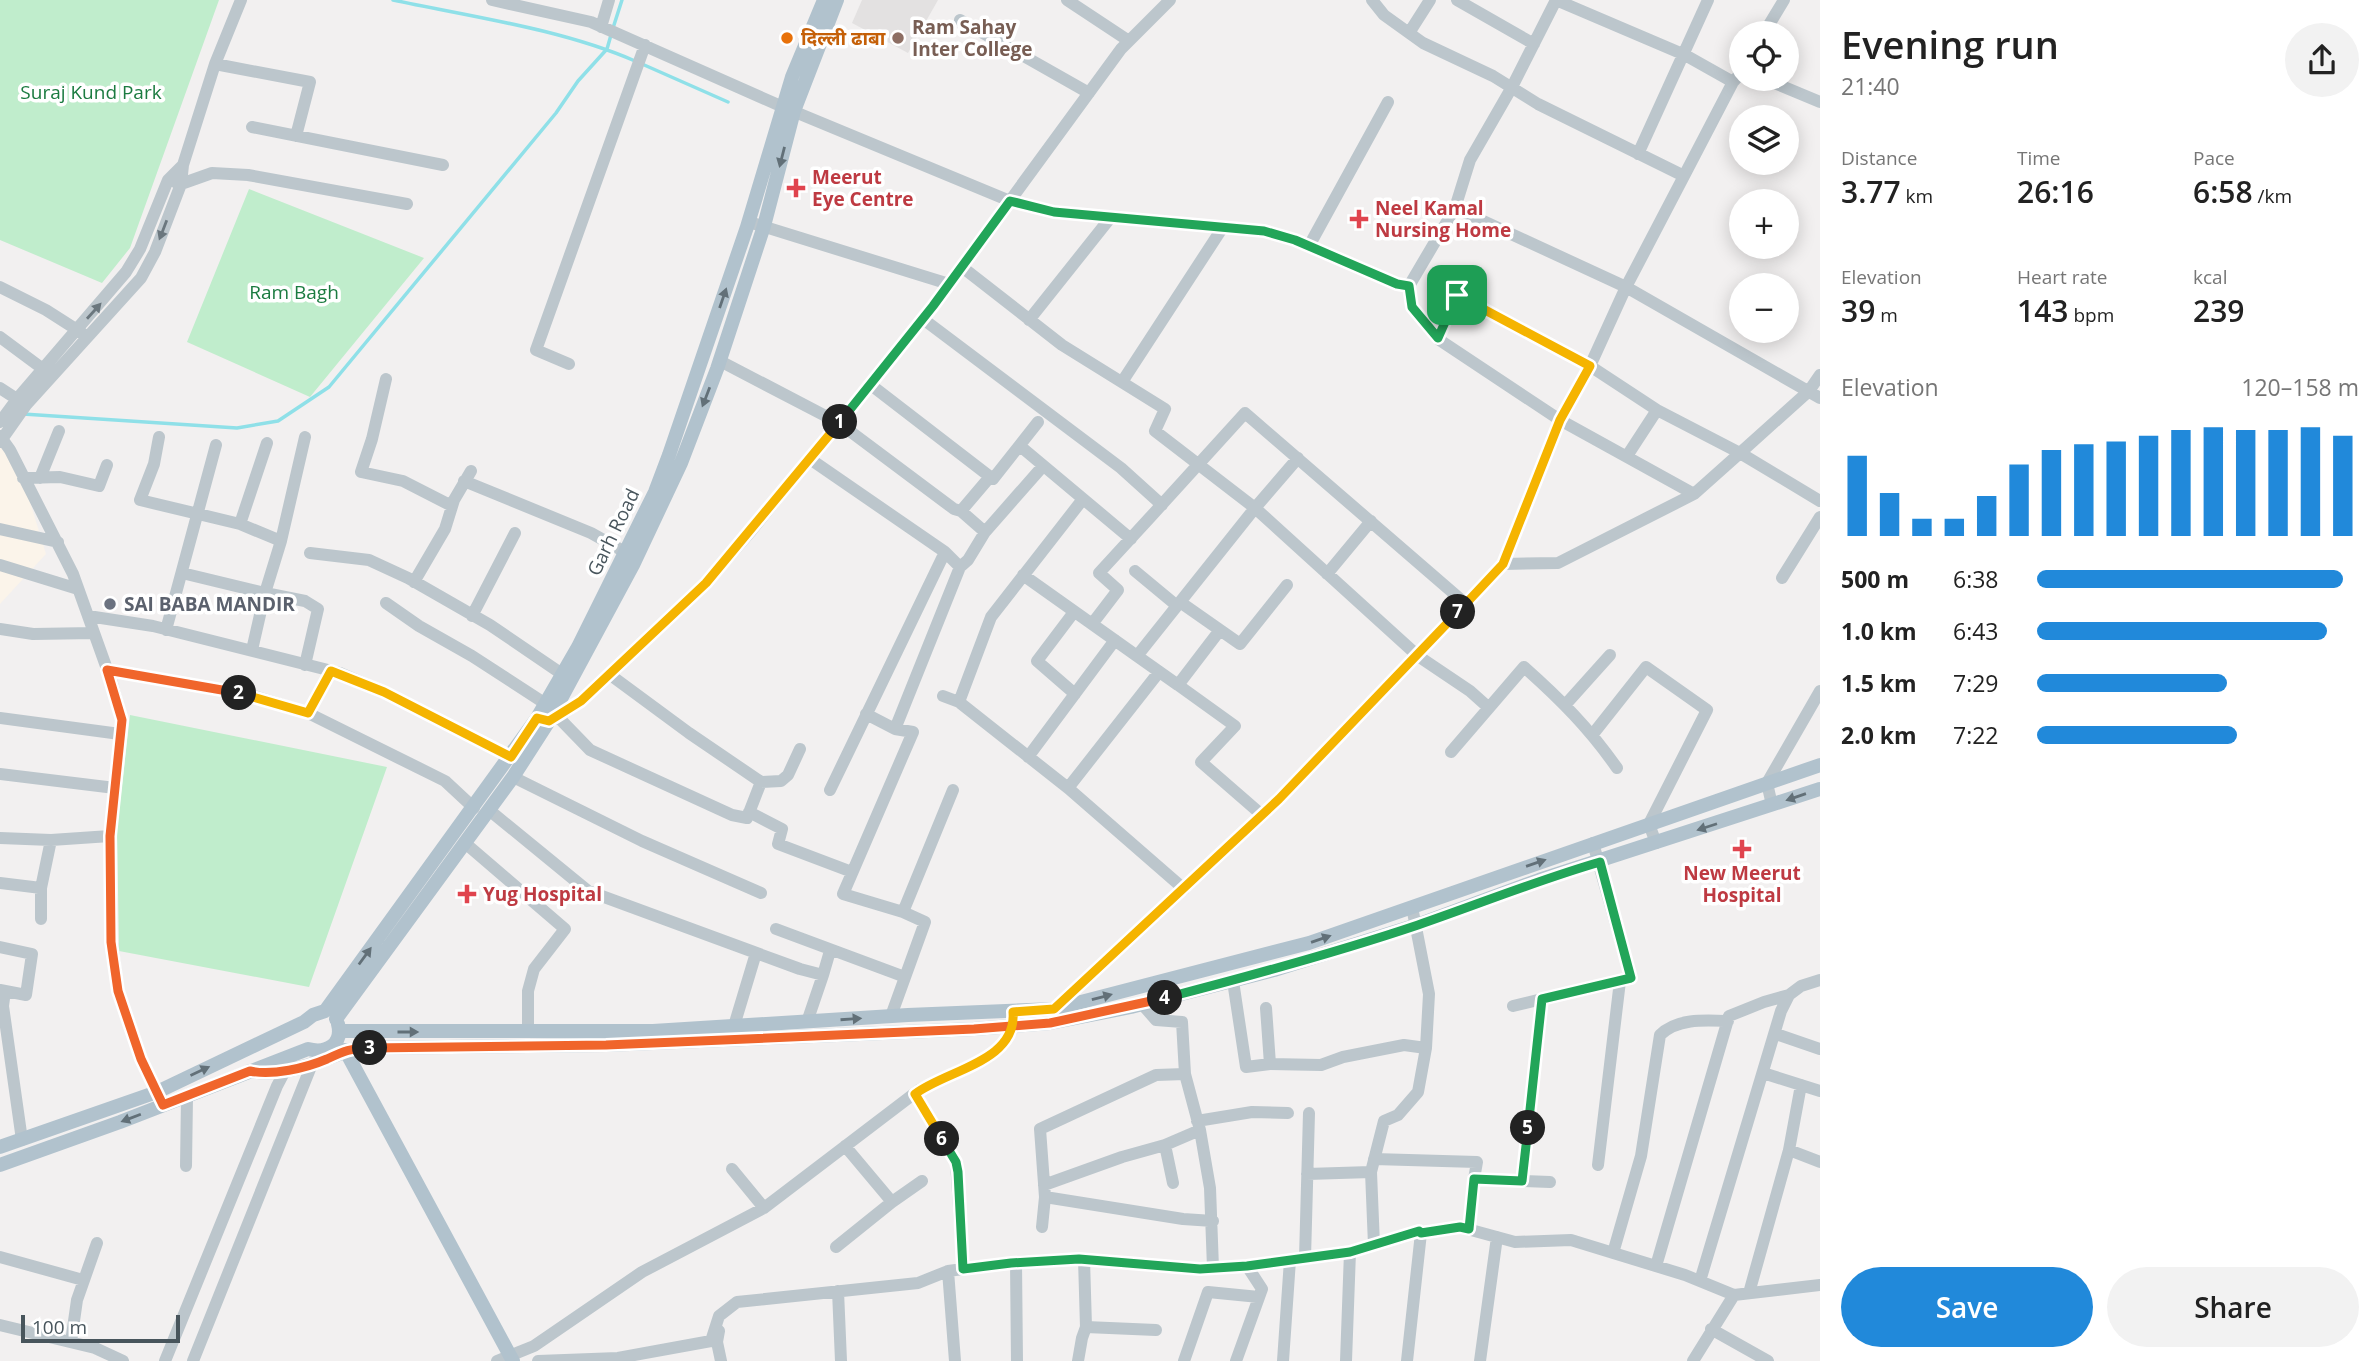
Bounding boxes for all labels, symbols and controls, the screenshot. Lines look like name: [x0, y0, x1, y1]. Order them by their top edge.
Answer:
place label: Ram Sahay Inter College: [912, 14, 1032, 62]
text: Evening run: [1841, 18, 2059, 70]
map controls: [1729, 21, 1799, 343]
button: locate: [1729, 21, 1799, 91]
button: share: [2285, 23, 2359, 97]
place label: दिल्ली ढाबा: [801, 25, 886, 51]
marker: दिल्ली ढाबा: [779, 30, 795, 46]
marker: Ram Sahay Inter College: [890, 30, 906, 46]
text: 21:40: [1841, 70, 1900, 102]
park label: Suraj Kund Park: [20, 79, 162, 105]
button: layers: [1729, 105, 1799, 175]
text: Distance: [1841, 145, 1917, 171]
text: Time: [2017, 145, 2061, 171]
text: Pace: [2193, 145, 2235, 171]
one-way arrow: [776, 146, 787, 168]
place label: Meerut Eye Centre: [812, 164, 914, 212]
text: 3.77: [1841, 171, 1901, 212]
text: 26:16: [2017, 171, 2094, 212]
text: 6:58: [2193, 171, 2253, 212]
marker: Meerut Eye Centre: [786, 178, 806, 198]
text: km: [1901, 183, 1933, 209]
text: /km: [2253, 183, 2292, 209]
button: +: [1729, 189, 1799, 259]
place label: Neel Kamal Nursing Home: [1375, 195, 1511, 243]
marker: Neel Kamal Nursing Home: [1349, 209, 1369, 229]
one-way arrow: [158, 220, 169, 241]
text: Elevation: [1841, 264, 1922, 290]
text: Heart rate: [2017, 264, 2107, 290]
text: kcal: [2193, 264, 2227, 290]
pin: [1427, 265, 1487, 325]
button: −: [1729, 273, 1799, 343]
icon: arrive: [1438, 276, 1476, 314]
park label: Ram Bagh: [249, 279, 339, 305]
one-way arrow: [718, 287, 729, 308]
text: 39: [1841, 290, 1875, 331]
text: 143: [2017, 290, 2068, 331]
text: 239: [2193, 290, 2244, 331]
one-way arrow: [86, 302, 102, 320]
text: m: [1875, 302, 1898, 328]
text: bpm: [2068, 302, 2114, 328]
text: Elevation: [1841, 371, 1939, 403]
text: 120–158 m: [2241, 371, 2359, 403]
one-way arrow: [701, 386, 712, 407]
pin: 1: [822, 404, 858, 440]
text: 1: [834, 408, 845, 434]
street label: Garh Road: [581, 484, 645, 580]
text: 500 m: [1841, 563, 1909, 595]
text: 6:38: [1953, 563, 1999, 595]
place label: SAI BABA MANDIR: [124, 591, 295, 617]
pin: 7: [1440, 594, 1476, 630]
marker: SAI BABA MANDIR: [102, 596, 118, 612]
text: 7: [1452, 598, 1463, 624]
text: 1.0 km: [1841, 615, 1917, 647]
text: 6:43: [1953, 615, 1999, 647]
text: 1.5 km: [1841, 667, 1917, 699]
text: 7:29: [1953, 667, 1999, 699]
pin: 2: [222, 676, 256, 710]
text: 2: [233, 679, 244, 705]
text: 2.0 km: [1841, 719, 1917, 751]
text: 7:22: [1953, 719, 1999, 751]
one-way arrow: [1785, 792, 1806, 803]
one-way arrow: [1696, 822, 1717, 832]
marker: New Meerut Hospital: [1732, 839, 1752, 859]
one-way arrow: [1526, 857, 1547, 868]
place label: New Meerut Hospital: [1683, 860, 1801, 908]
place label: Yug Hospital: [483, 881, 602, 907]
marker: Yug Hospital: [457, 884, 477, 904]
one-way arrow: [1311, 933, 1332, 944]
one-way arrow: [358, 947, 372, 965]
pin: 4: [1148, 981, 1182, 1016]
text: 4: [1159, 984, 1170, 1010]
one-way arrow: [1091, 991, 1113, 1002]
one-way arrow: [841, 1013, 863, 1024]
one-way arrow: [397, 1026, 419, 1038]
pin: 3: [352, 1030, 388, 1066]
text: 3: [364, 1034, 375, 1060]
one-way arrow: [190, 1066, 210, 1077]
pin: 5: [1510, 1110, 1546, 1146]
one-way arrow: [120, 1113, 141, 1124]
text: 5: [1522, 1114, 1533, 1140]
pin: 6: [925, 1122, 960, 1156]
text: 6: [936, 1125, 947, 1151]
button: Save: [1841, 1267, 2093, 1347]
button: Share: [2107, 1267, 2359, 1347]
scale bar: [21, 1312, 180, 1344]
text: 100 m: [32, 1314, 87, 1340]

